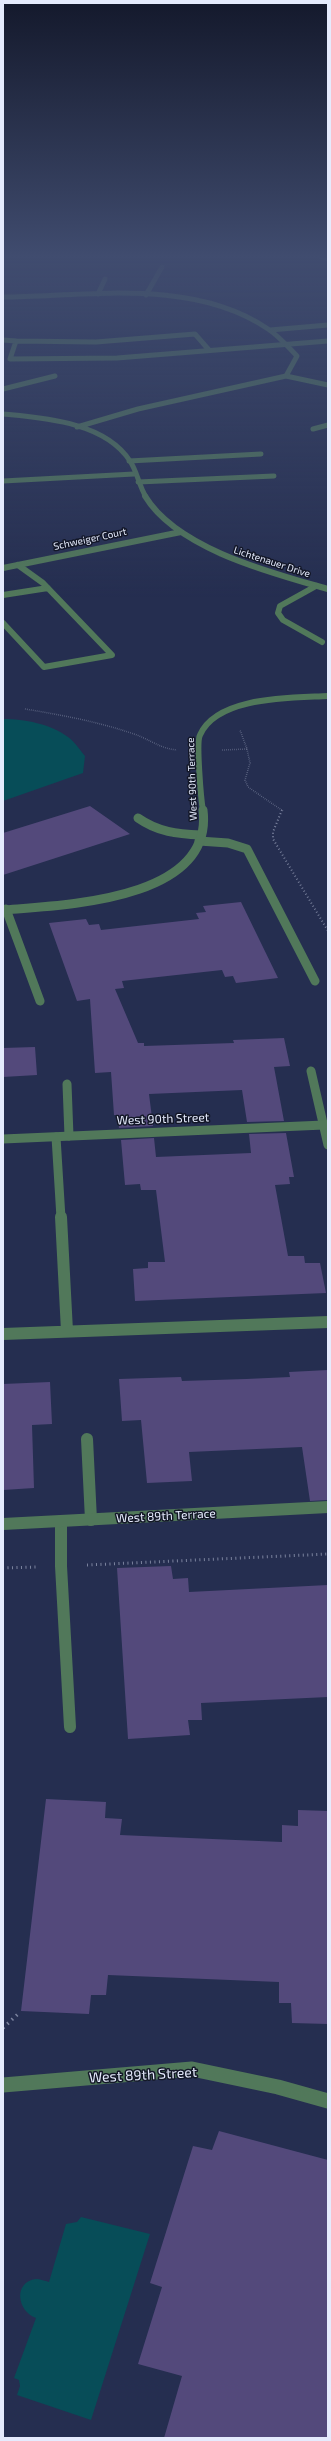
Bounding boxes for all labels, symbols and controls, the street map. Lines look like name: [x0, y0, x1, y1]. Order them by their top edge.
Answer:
street label: Schweiger Court: [52, 525, 128, 553]
street label: Lichtenauer Drive: [232, 544, 312, 580]
street label: West 90th Terrace: [185, 737, 199, 821]
street label: West 90th Street: [116, 1110, 210, 1128]
street label: West 89th Terrace: [116, 1506, 216, 1526]
street label: West 89th Street: [89, 2064, 197, 2086]

